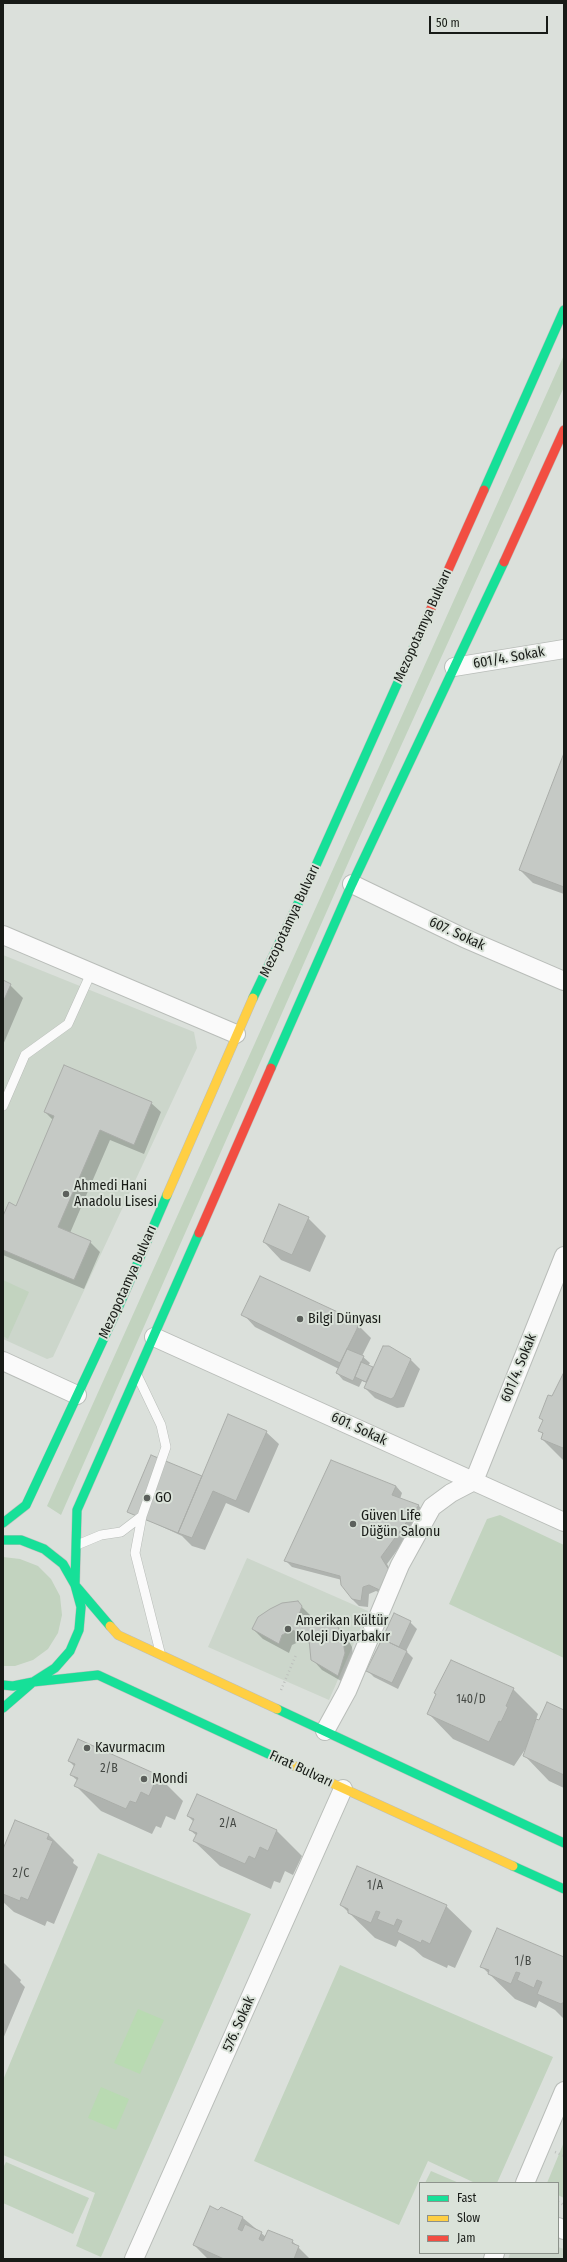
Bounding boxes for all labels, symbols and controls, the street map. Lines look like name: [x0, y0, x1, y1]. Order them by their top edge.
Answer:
scale bar: [431, 8, 550, 34]
text: 50 m: [436, 16, 460, 30]
street label: Mezopotamya Bulvarı: [390, 567, 456, 685]
street label: 601/4. Sokak: [472, 643, 546, 673]
street label: Mezopotamya Bulvarı: [257, 862, 323, 980]
street label: 607. Sokak: [426, 914, 488, 954]
place label: Ahmedi Hani Anadolu Lisesi: [74, 1178, 157, 1210]
marker: Ahmedi Hani Anadolu Lisesi: [61, 1189, 71, 1199]
street label: Mezopotamya Bulvarı: [95, 1223, 161, 1341]
place label: Bilgi Dünyası: [308, 1311, 381, 1327]
marker: Bilgi Dünyası: [295, 1314, 305, 1324]
street label: 601/4. Sokak: [498, 1331, 540, 1405]
street label: 601. Sokak: [328, 1409, 390, 1449]
place label: GO: [155, 1490, 172, 1506]
marker: GO: [142, 1493, 152, 1503]
place label: Güven Life Düğün Salonu: [361, 1508, 440, 1540]
marker: Güven Life Düğün Salonu: [348, 1519, 358, 1529]
place label: Amerikan Kültür Koleji Diyarbakır: [296, 1613, 390, 1646]
marker: Amerikan Kültür Koleji Diyarbakır: [283, 1624, 293, 1634]
house number: 140/D: [456, 1693, 486, 1707]
place label: Kavurmacım: [95, 1740, 165, 1756]
marker: Kavurmacım: [82, 1743, 92, 1753]
street label: Fırat Bulvarı: [267, 1747, 335, 1791]
house number: 2/B: [100, 1762, 118, 1776]
place label: Mondi: [152, 1771, 188, 1787]
marker: Mondi: [139, 1774, 149, 1784]
house number: 2/A: [220, 1817, 236, 1831]
house number: 2/C: [13, 1867, 29, 1881]
house number: 1/A: [367, 1879, 383, 1893]
house number: 1/B: [515, 1955, 531, 1969]
street label: 576. Sokak: [219, 1994, 259, 2054]
legend: [419, 2182, 559, 2254]
text: Fast: [457, 2191, 476, 2205]
text: Slow: [457, 2211, 480, 2225]
text: Jam: [457, 2231, 475, 2245]

